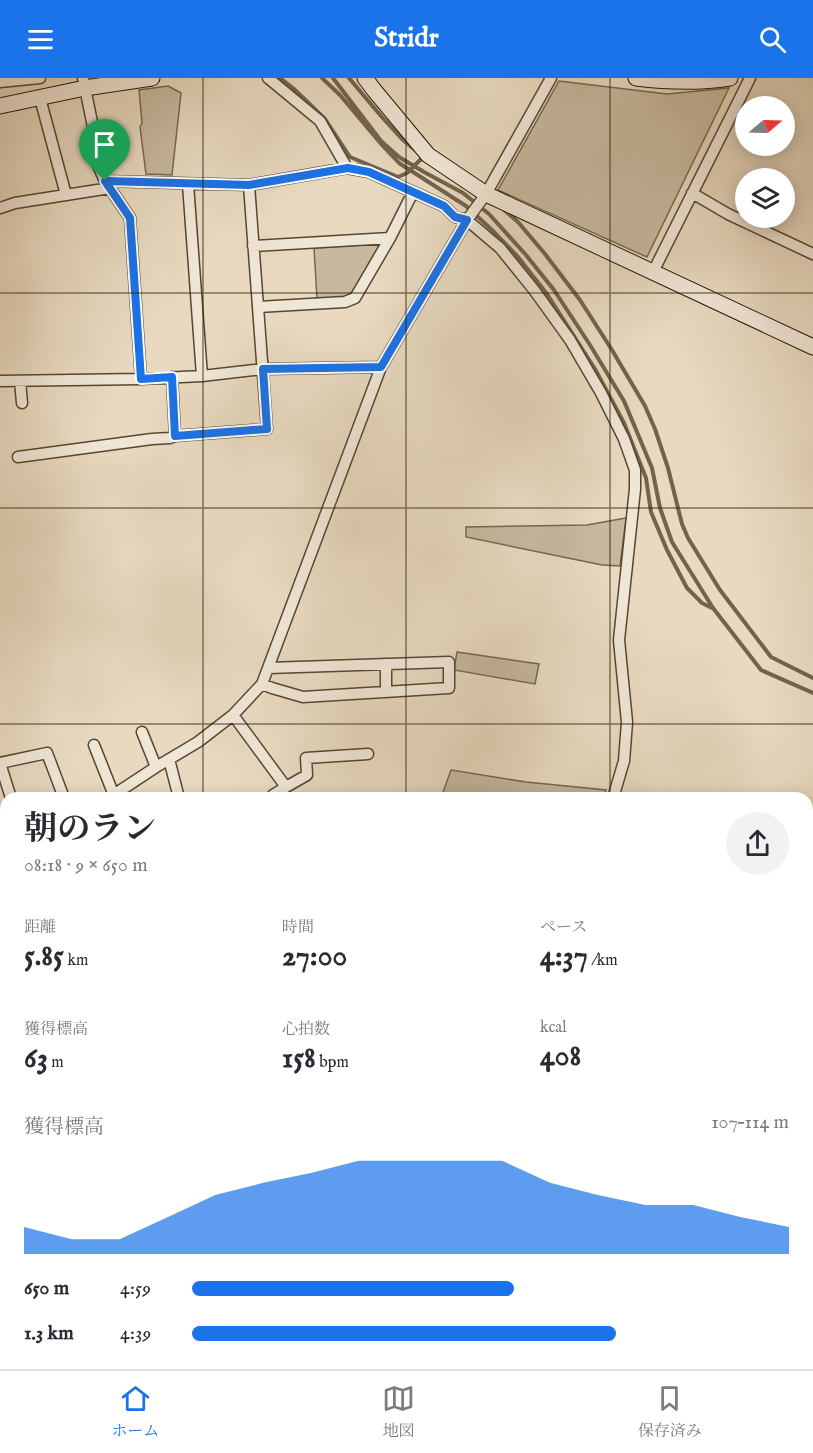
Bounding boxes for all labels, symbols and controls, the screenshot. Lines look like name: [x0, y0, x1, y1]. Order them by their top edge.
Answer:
text: Stridr: [374, 22, 439, 56]
icon: menu: [24, 23, 57, 56]
icon: search: [756, 23, 789, 56]
north arrow: [735, 96, 795, 156]
map controls: [735, 96, 795, 228]
pin: [79, 119, 130, 181]
icon: arrive: [88, 128, 121, 161]
button: layers: [735, 168, 795, 228]
text: 朝のラン: [24, 809, 156, 851]
button: share: [726, 812, 789, 875]
text: 08:18 · 9 × 650 m: [24, 853, 148, 878]
text: 距離: [24, 918, 56, 938]
text: 時間: [282, 918, 314, 938]
text: ペース: [540, 918, 587, 938]
text: 5.85: [24, 938, 64, 976]
text: 27:00: [282, 938, 347, 976]
text: 4:37: [540, 938, 588, 976]
text: km: [64, 951, 88, 971]
text: /km: [588, 951, 618, 971]
text: kcal: [540, 1018, 567, 1038]
text: 獲得標高: [24, 1020, 88, 1040]
text: 心拍数: [282, 1020, 330, 1040]
text: 408: [540, 1038, 581, 1076]
text: 63: [24, 1040, 48, 1078]
text: 158: [282, 1040, 316, 1078]
text: m: [48, 1053, 64, 1073]
text: bpm: [316, 1053, 349, 1073]
text: 107–114 m: [711, 1110, 789, 1135]
text: 獲得標高: [24, 1115, 104, 1140]
text: 650 m: [24, 1276, 69, 1301]
text: 4:59: [120, 1276, 151, 1301]
text: 1.3 km: [24, 1321, 74, 1346]
text: 4:39: [120, 1321, 151, 1346]
tab: ホーム: [111, 1382, 159, 1442]
tab: 地図: [382, 1382, 415, 1442]
tab: 保存済み: [638, 1382, 702, 1442]

